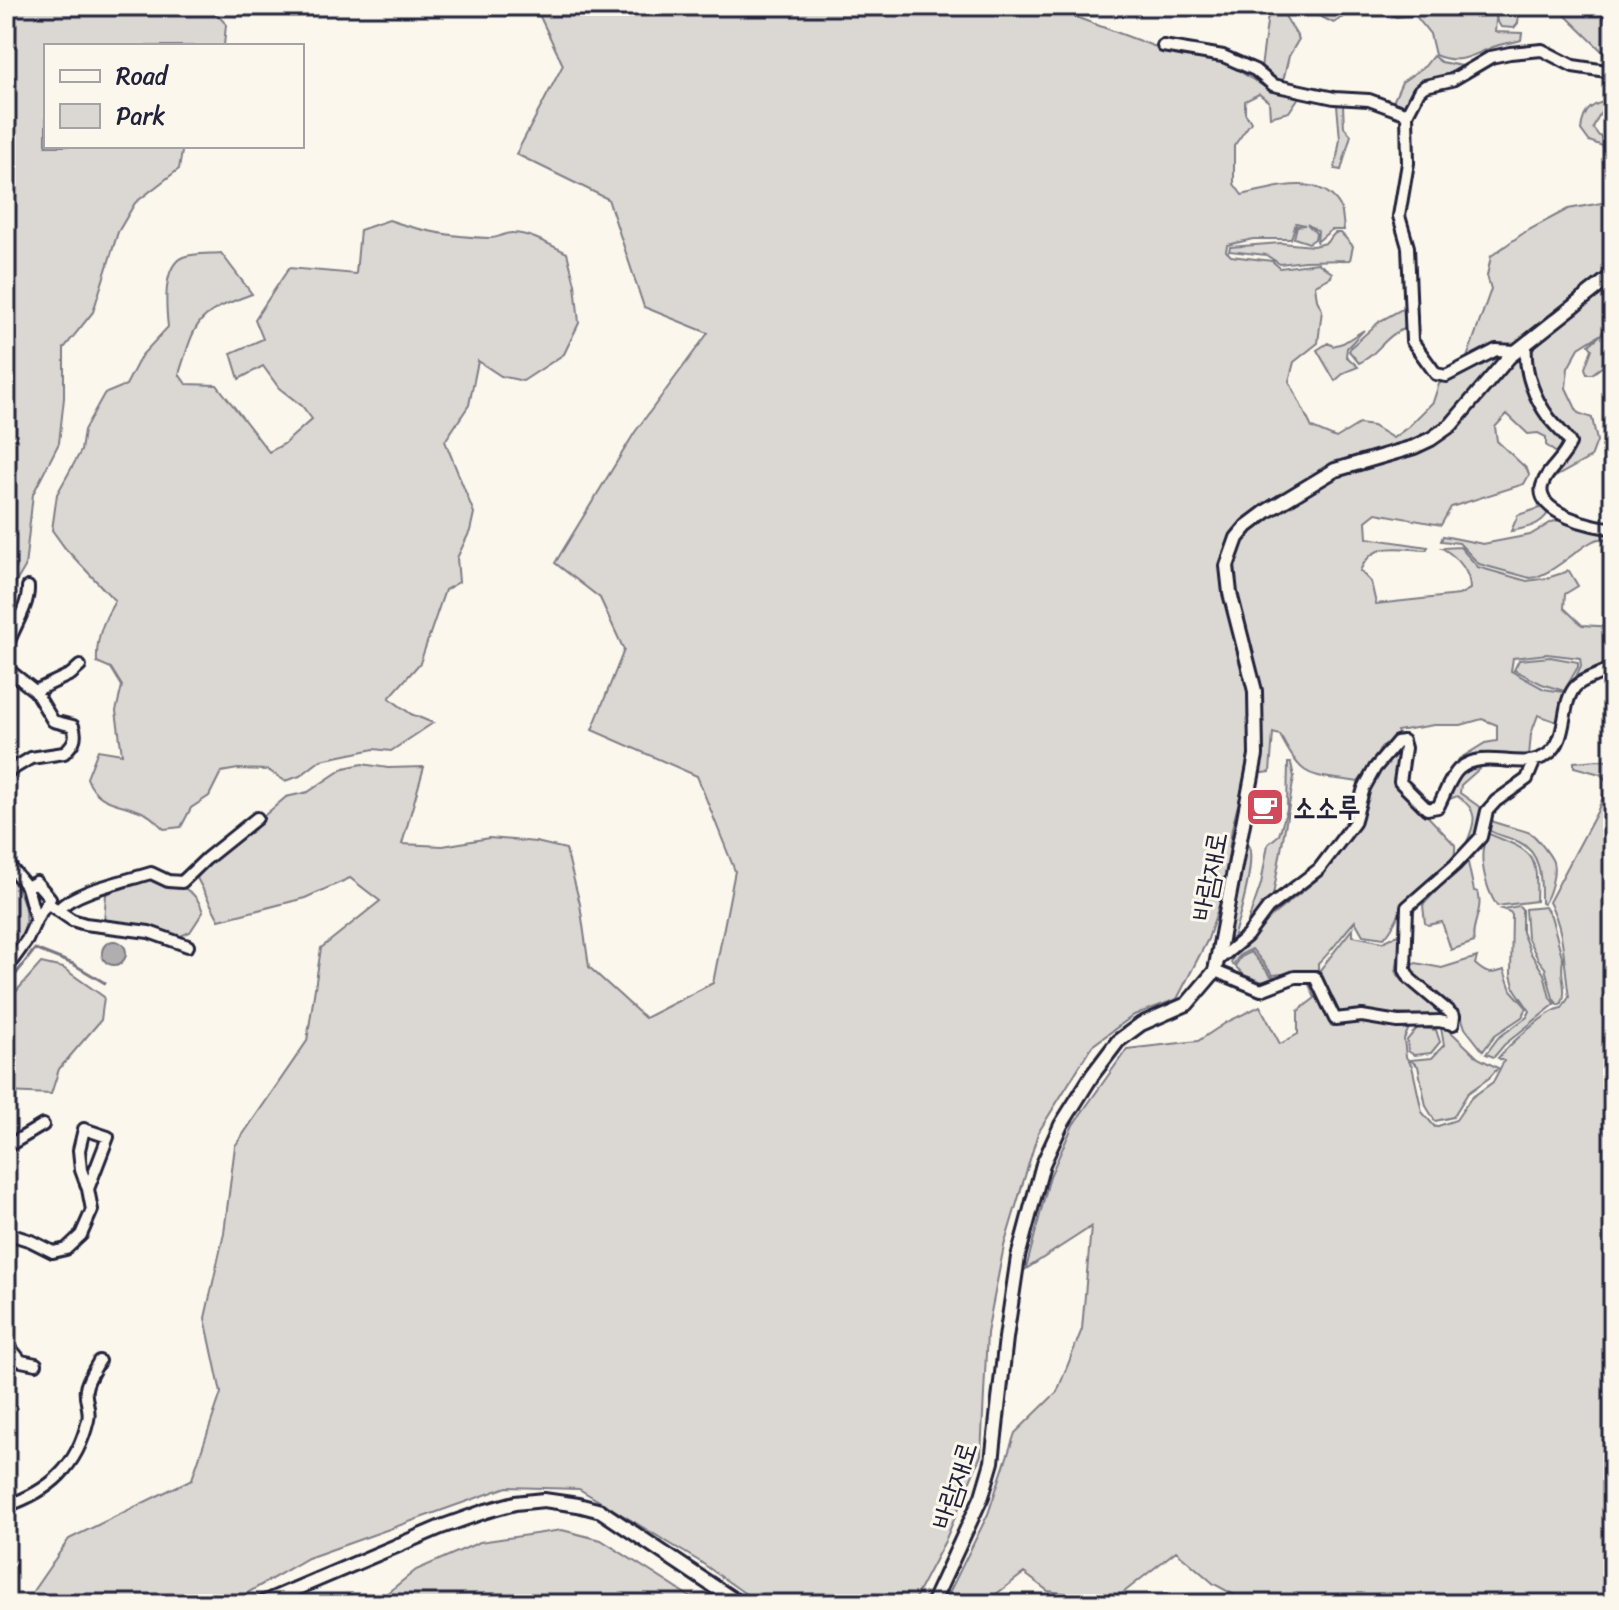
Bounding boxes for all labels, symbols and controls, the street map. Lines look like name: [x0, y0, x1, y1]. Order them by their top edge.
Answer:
legend: [44, 44, 304, 148]
text: Road: [116, 55, 170, 97]
text: Park: [116, 95, 165, 137]
place label: 소소루: [1293, 783, 1361, 832]
cafe icon: 소소루: [1244, 786, 1286, 828]
street label: 바람재로: [1176, 827, 1242, 925]
street label: 바람재로: [917, 1435, 991, 1535]

